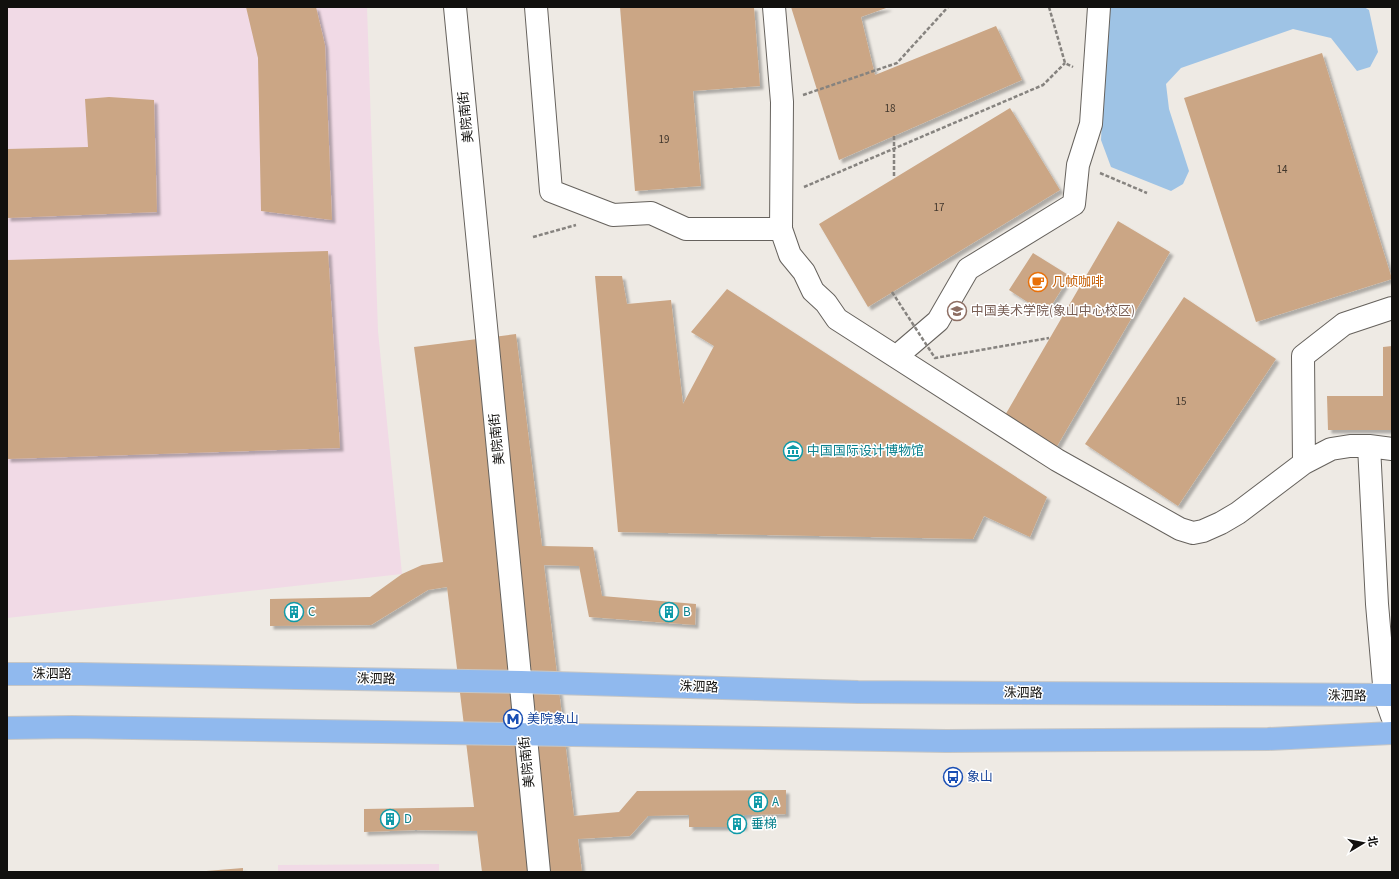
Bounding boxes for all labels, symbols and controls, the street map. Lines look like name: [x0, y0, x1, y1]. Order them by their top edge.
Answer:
street label: 美院南街: [454, 90, 478, 144]
house number: 18: [885, 101, 896, 116]
house number: 19: [659, 132, 669, 147]
house number: 14: [1277, 162, 1288, 177]
house number: 17: [934, 200, 944, 215]
cafe icon: 几帧咖啡: [1027, 271, 1049, 293]
place label: 几帧咖啡: [1052, 273, 1104, 291]
school or university icon: 中国美术学院(象山中心校区): [946, 300, 968, 322]
place label: 中国美术学院(象山中心校区): [971, 302, 1135, 320]
house number: 15: [1176, 394, 1186, 409]
street label: 美院南街: [485, 412, 509, 466]
museum icon: 中国国际设计博物馆: [782, 440, 804, 462]
place label: 中国国际设计博物馆: [807, 442, 924, 460]
building icon: C: [283, 601, 305, 623]
building icon: B: [658, 601, 680, 623]
place label: C: [308, 603, 315, 621]
place label: B: [683, 603, 691, 621]
street label: 洙泗路: [32, 665, 72, 683]
street label: 洙泗路: [356, 670, 396, 688]
street label: 洙泗路: [679, 677, 719, 697]
street label: 洙泗路: [1003, 684, 1043, 702]
street label: 洙泗路: [1327, 687, 1367, 705]
metro station icon: 美院象山: [502, 708, 524, 730]
place label: 美院象山: [527, 710, 579, 728]
street label: 美院南街: [515, 735, 539, 789]
bus stop icon: 象山: [942, 766, 964, 788]
place label: 象山: [967, 768, 993, 786]
building icon: A: [747, 791, 769, 813]
place label: A: [772, 793, 780, 811]
building icon: D: [379, 808, 401, 830]
place label: D: [404, 810, 412, 828]
building icon: 垂梯: [726, 813, 748, 835]
place label: 垂梯: [751, 815, 777, 833]
north arrow: [1343, 823, 1383, 863]
text: 北: [1364, 835, 1381, 848]

